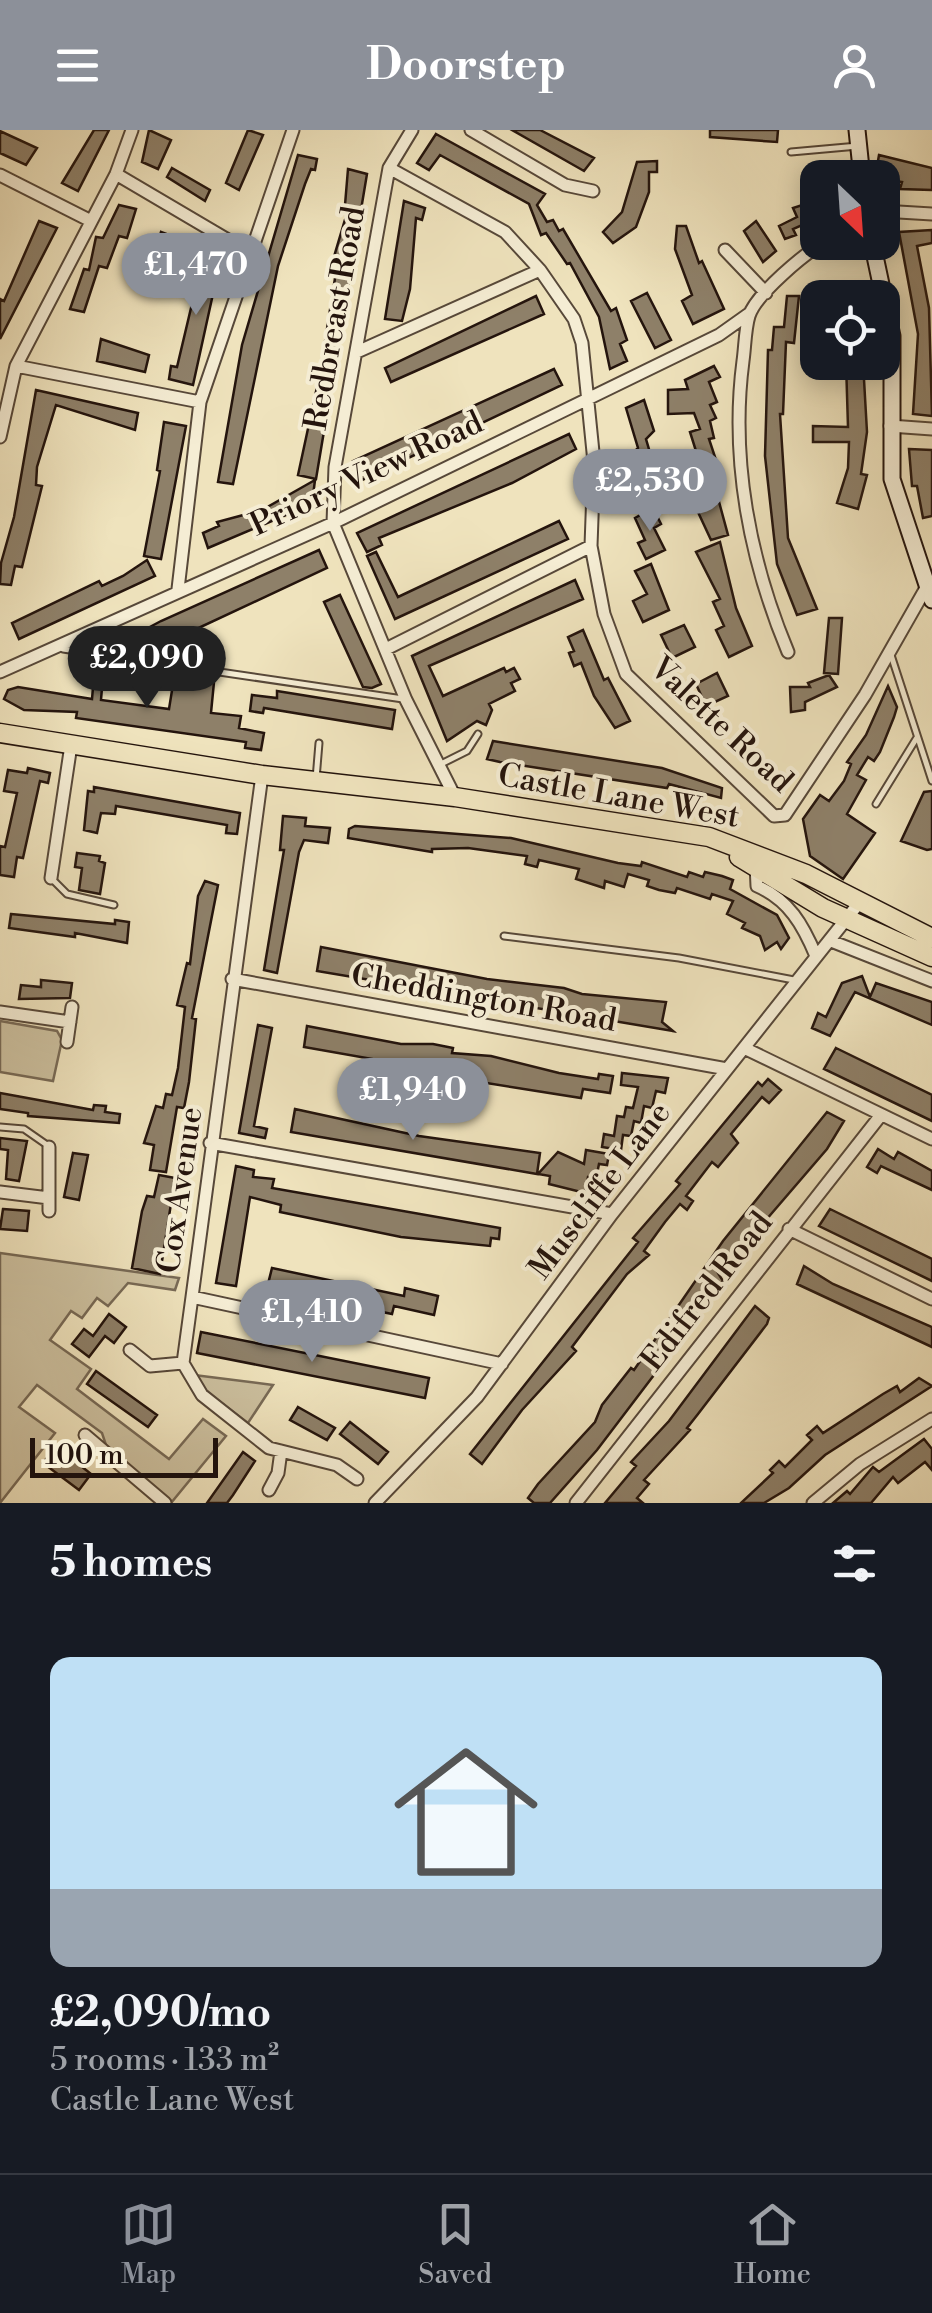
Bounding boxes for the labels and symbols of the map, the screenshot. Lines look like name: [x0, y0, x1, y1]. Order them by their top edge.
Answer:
north arrow: [800, 160, 900, 260]
street label: Redbreast Road: [296, 203, 374, 433]
pin: £1,470: [115, 233, 277, 318]
street label: Priory View Road: [244, 402, 489, 545]
pin: £2,530: [569, 449, 731, 534]
pin: £2,090: [66, 626, 228, 711]
street label: Valette Road: [641, 648, 801, 801]
street label: Castle Lane West: [495, 755, 743, 837]
street label: Cheddington Road: [348, 955, 620, 1041]
pin: £1,940: [332, 1058, 494, 1143]
street label: Muscliffe Lane: [520, 1094, 680, 1287]
street label: Cox Avenue: [149, 1104, 211, 1276]
street label: Edifred Road: [632, 1204, 781, 1379]
pin: £1,410: [231, 1280, 393, 1365]
scale bar: [30, 1433, 218, 1478]

